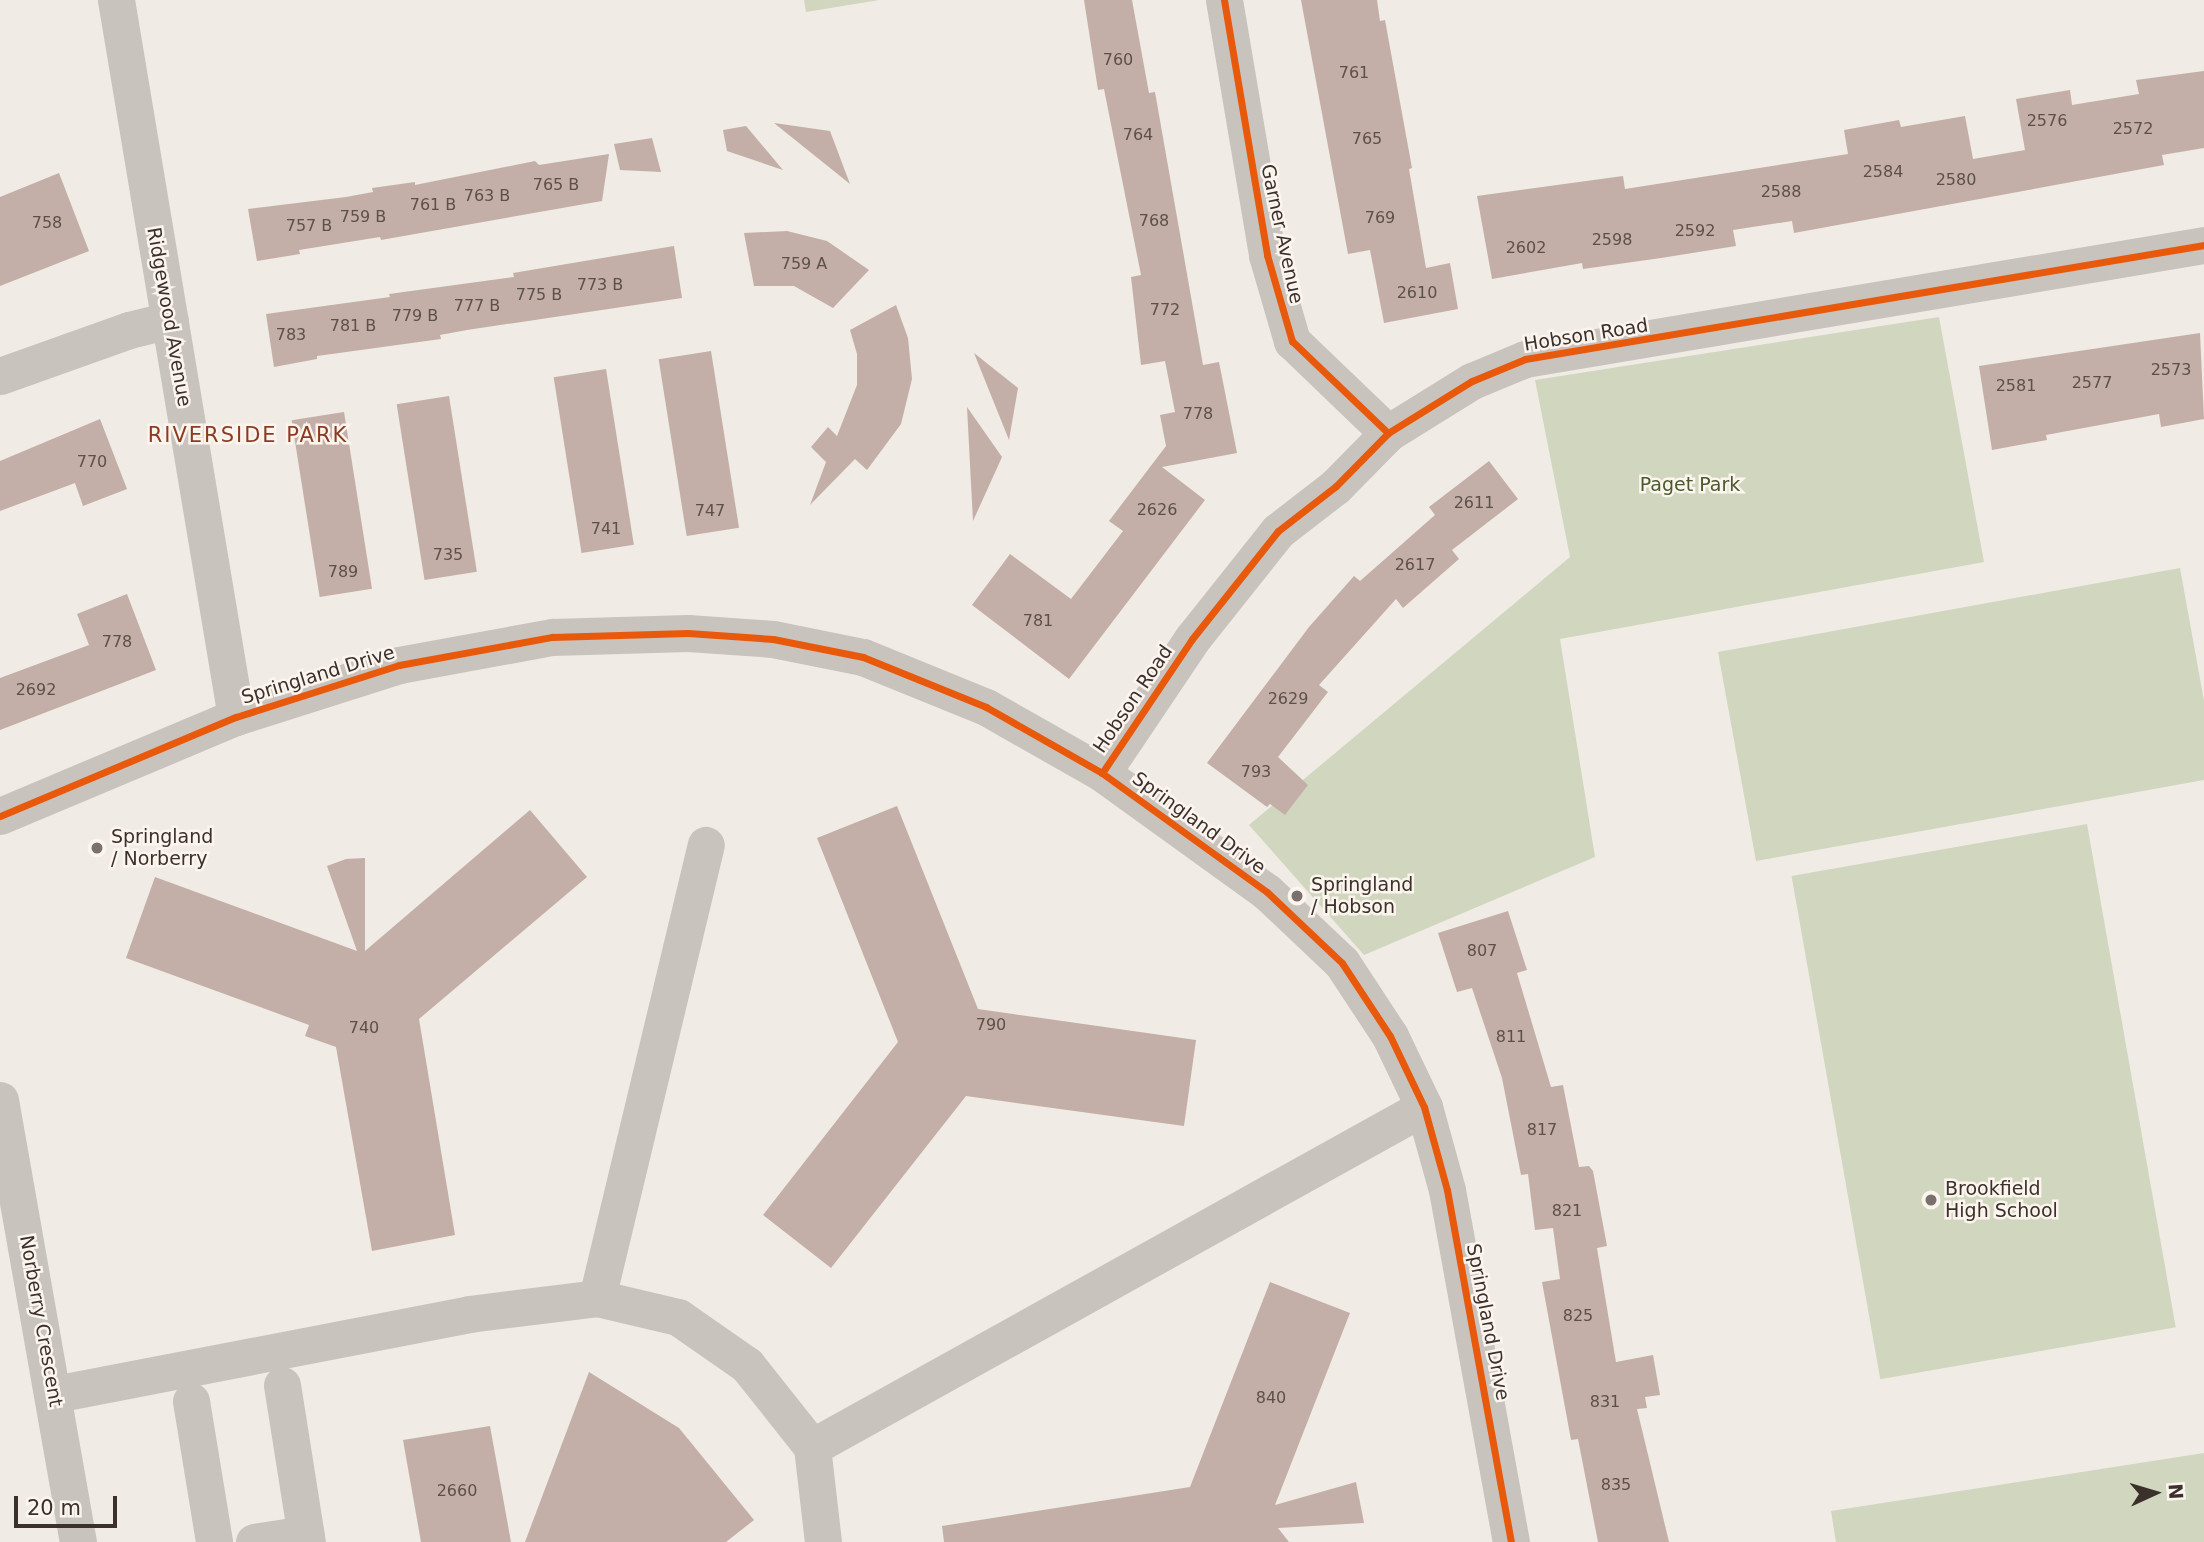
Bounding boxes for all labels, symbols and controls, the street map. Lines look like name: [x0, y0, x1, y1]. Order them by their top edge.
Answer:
house number: 760: [1103, 50, 1133, 70]
house number: 761: [1339, 63, 1369, 83]
house number: 2576: [2027, 111, 2067, 131]
house number: 2572: [2113, 119, 2153, 139]
house number: 764: [1123, 125, 1153, 145]
house number: 765: [1352, 129, 1382, 149]
street label: Garner Avenue: [1256, 162, 1308, 306]
house number: 2584: [1863, 162, 1903, 182]
house number: 2580: [1936, 170, 1976, 190]
house number: 765 B: [533, 175, 579, 195]
house number: 2588: [1761, 182, 1801, 202]
house number: 763 B: [464, 186, 510, 206]
house number: 761 B: [410, 195, 456, 215]
house number: 759 B: [340, 207, 386, 227]
house number: 769: [1365, 208, 1395, 228]
house number: 768: [1139, 211, 1169, 231]
house number: 758: [32, 213, 62, 233]
house number: 757 B: [286, 216, 332, 236]
house number: 2592: [1675, 221, 1715, 241]
street label: Ridgewood Avenue: [142, 226, 196, 408]
house number: 2598: [1592, 230, 1632, 250]
house number: 2602: [1506, 238, 1546, 258]
house number: 759 A: [781, 254, 827, 274]
house number: 773 B: [577, 275, 623, 295]
house number: 2610: [1397, 283, 1437, 303]
house number: 775 B: [516, 285, 562, 305]
house number: 777 B: [454, 296, 500, 316]
house number: 772: [1150, 300, 1180, 320]
house number: 779 B: [392, 306, 438, 326]
street label: Hobson Road: [1522, 314, 1650, 356]
house number: 781 B: [330, 316, 376, 336]
house number: 783: [276, 325, 306, 345]
house number: 2573: [2151, 360, 2191, 380]
house number: 2577: [2072, 373, 2112, 393]
house number: 2581: [1996, 376, 2036, 396]
house number: 778: [1183, 404, 1213, 424]
district label: RIVERSIDE PARK: [149, 422, 347, 448]
house number: 770: [77, 452, 107, 472]
park label: Paget Park: [1640, 474, 1740, 496]
house number: 2611: [1454, 493, 1494, 513]
house number: 2626: [1137, 500, 1177, 520]
house number: 747: [695, 501, 725, 521]
house number: 741: [591, 519, 621, 539]
house number: 735: [433, 545, 463, 565]
house number: 2617: [1395, 555, 1435, 575]
house number: 789: [328, 562, 358, 582]
house number: 781: [1023, 611, 1053, 631]
house number: 778: [102, 632, 132, 652]
street label: Springland Drive: [239, 641, 397, 709]
street label: Hobson Road: [1089, 641, 1177, 757]
house number: 2692: [16, 680, 56, 700]
house number: 2629: [1268, 689, 1308, 709]
house number: 793: [1241, 762, 1271, 782]
street label: Springland Drive: [1128, 767, 1270, 879]
place label: Springland / Norberry: [111, 826, 213, 870]
marker: Springland / Norberry: [89, 840, 105, 856]
place label: Springland / Hobson: [1311, 874, 1413, 918]
marker: Springland / Hobson: [1289, 888, 1305, 904]
house number: 807: [1467, 941, 1497, 961]
house number: 790: [976, 1015, 1006, 1035]
house number: 740: [349, 1018, 379, 1038]
house number: 811: [1496, 1027, 1526, 1047]
house number: 817: [1527, 1120, 1557, 1140]
place label: Brookfield High School: [1945, 1178, 2058, 1222]
marker: Brookfield High School: [1923, 1192, 1939, 1208]
house number: 821: [1552, 1201, 1582, 1221]
street label: Norberry Crescent: [15, 1233, 67, 1409]
street label: Springland Drive: [1462, 1242, 1514, 1402]
house number: 825: [1563, 1306, 1593, 1326]
house number: 840: [1256, 1388, 1286, 1408]
house number: 831: [1590, 1392, 1620, 1412]
north arrow: [2120, 1458, 2190, 1528]
house number: 835: [1601, 1475, 1631, 1495]
house number: 2660: [437, 1481, 477, 1501]
scale bar: [18, 1482, 121, 1526]
text: N: [2164, 1483, 2187, 1500]
text: 20 m: [27, 1496, 81, 1520]

